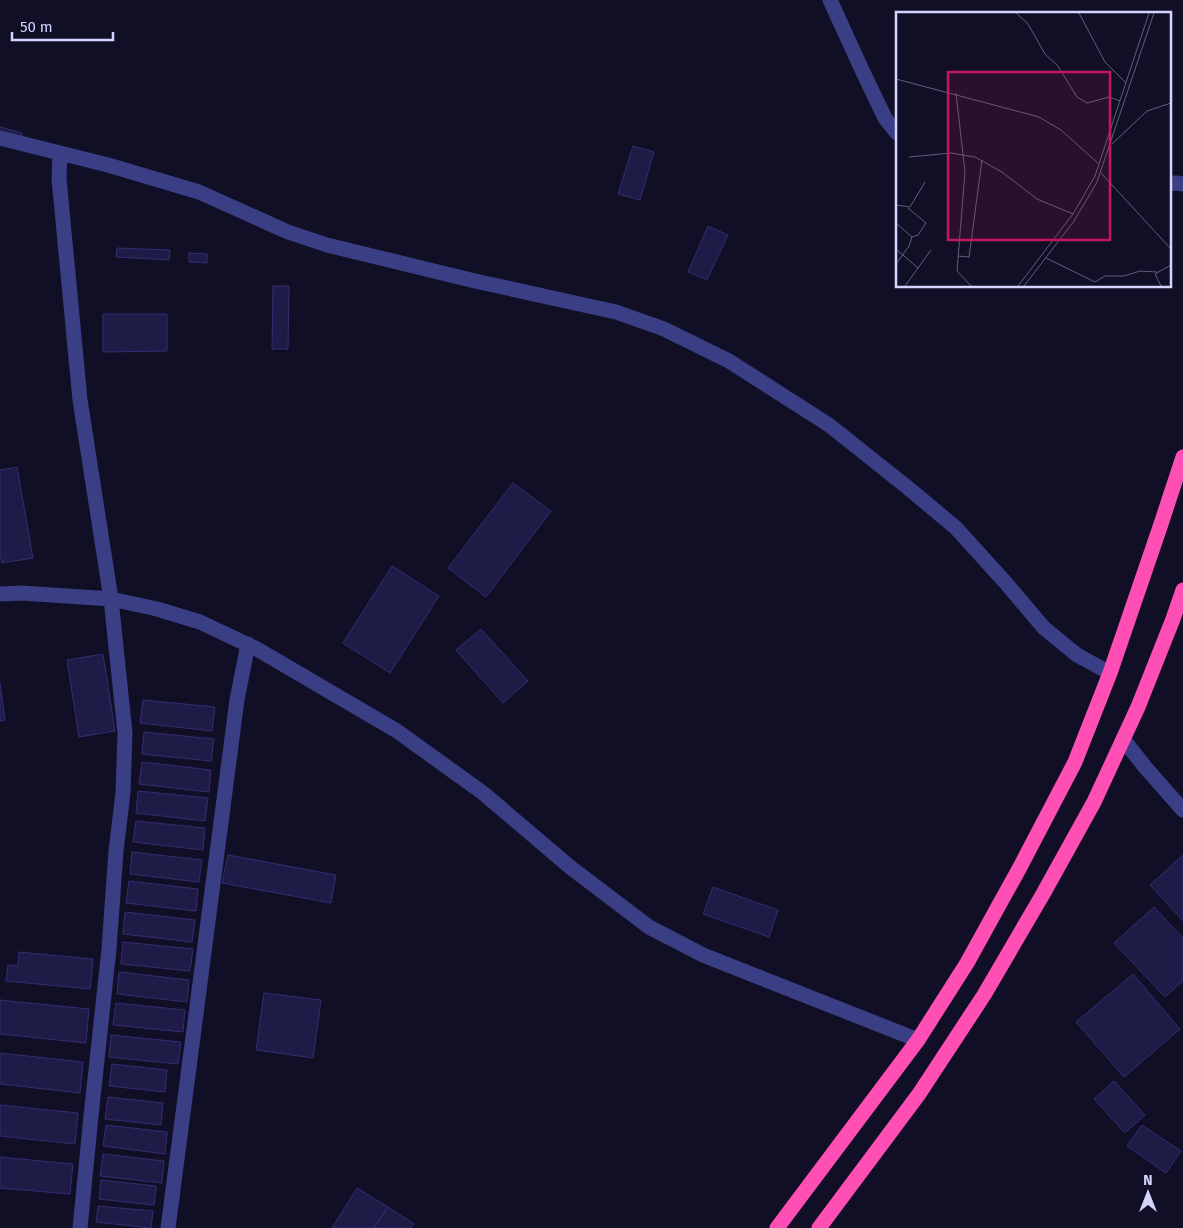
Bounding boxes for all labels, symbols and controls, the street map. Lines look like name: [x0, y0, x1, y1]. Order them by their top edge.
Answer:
scale bar: [12, 10, 114, 42]
inset map: [896, 12, 1170, 288]
text: 50 m: [20, 18, 53, 36]
north arrow: [1123, 1168, 1173, 1218]
text: N: [1143, 1172, 1153, 1189]

